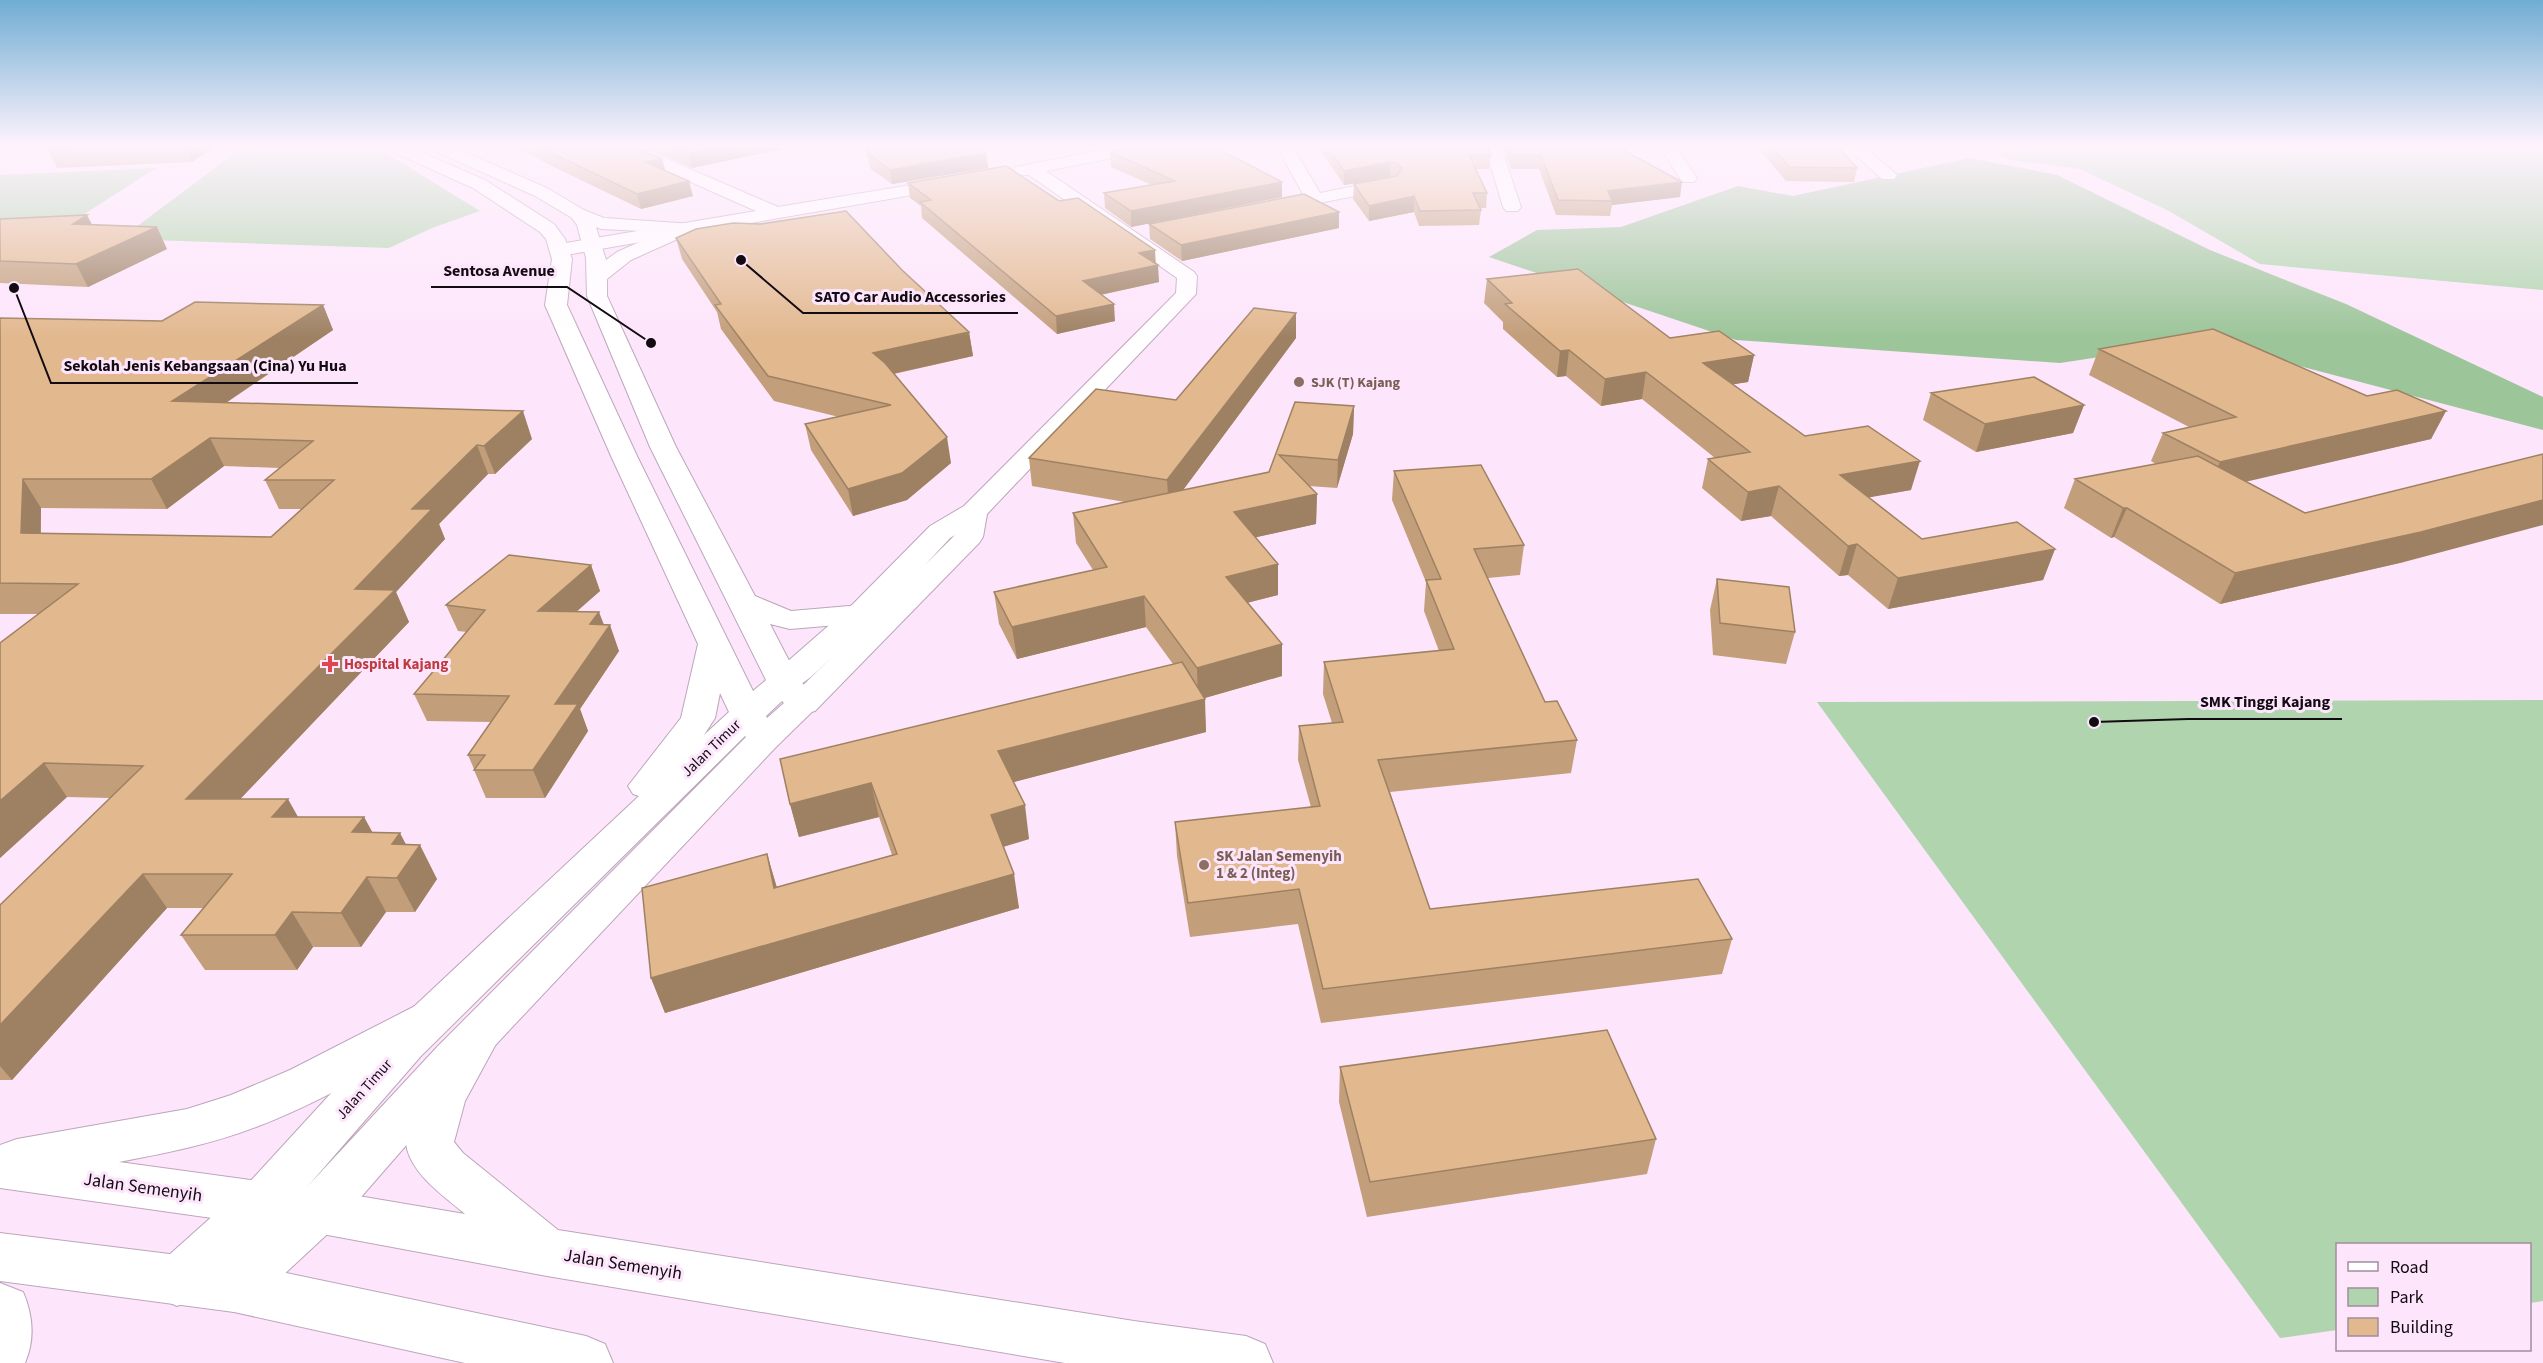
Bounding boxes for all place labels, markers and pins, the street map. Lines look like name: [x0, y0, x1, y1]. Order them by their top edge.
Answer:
callout: Sentosa Avenue: [431, 253, 567, 287]
callout: SATO Car Audio Accessories: [803, 279, 1018, 313]
callout: Sekolah Jenis Kebangsaan (Cina) Yu Hua: [51, 349, 358, 383]
place label: SJK (T) Kajang: [1311, 373, 1401, 393]
marker: SJK (T) Kajang: [1292, 375, 1306, 389]
place label: Hospital Kajang: [344, 654, 448, 675]
marker: Hospital Kajang: [321, 655, 339, 673]
callout: SMK Tinggi Kajang: [2188, 685, 2342, 719]
place label: SK Jalan Semenyih 1 & 2 (Integ): [1216, 846, 1342, 884]
marker: SK Jalan Semenyih 1 & 2 (Integ): [1197, 858, 1211, 872]

